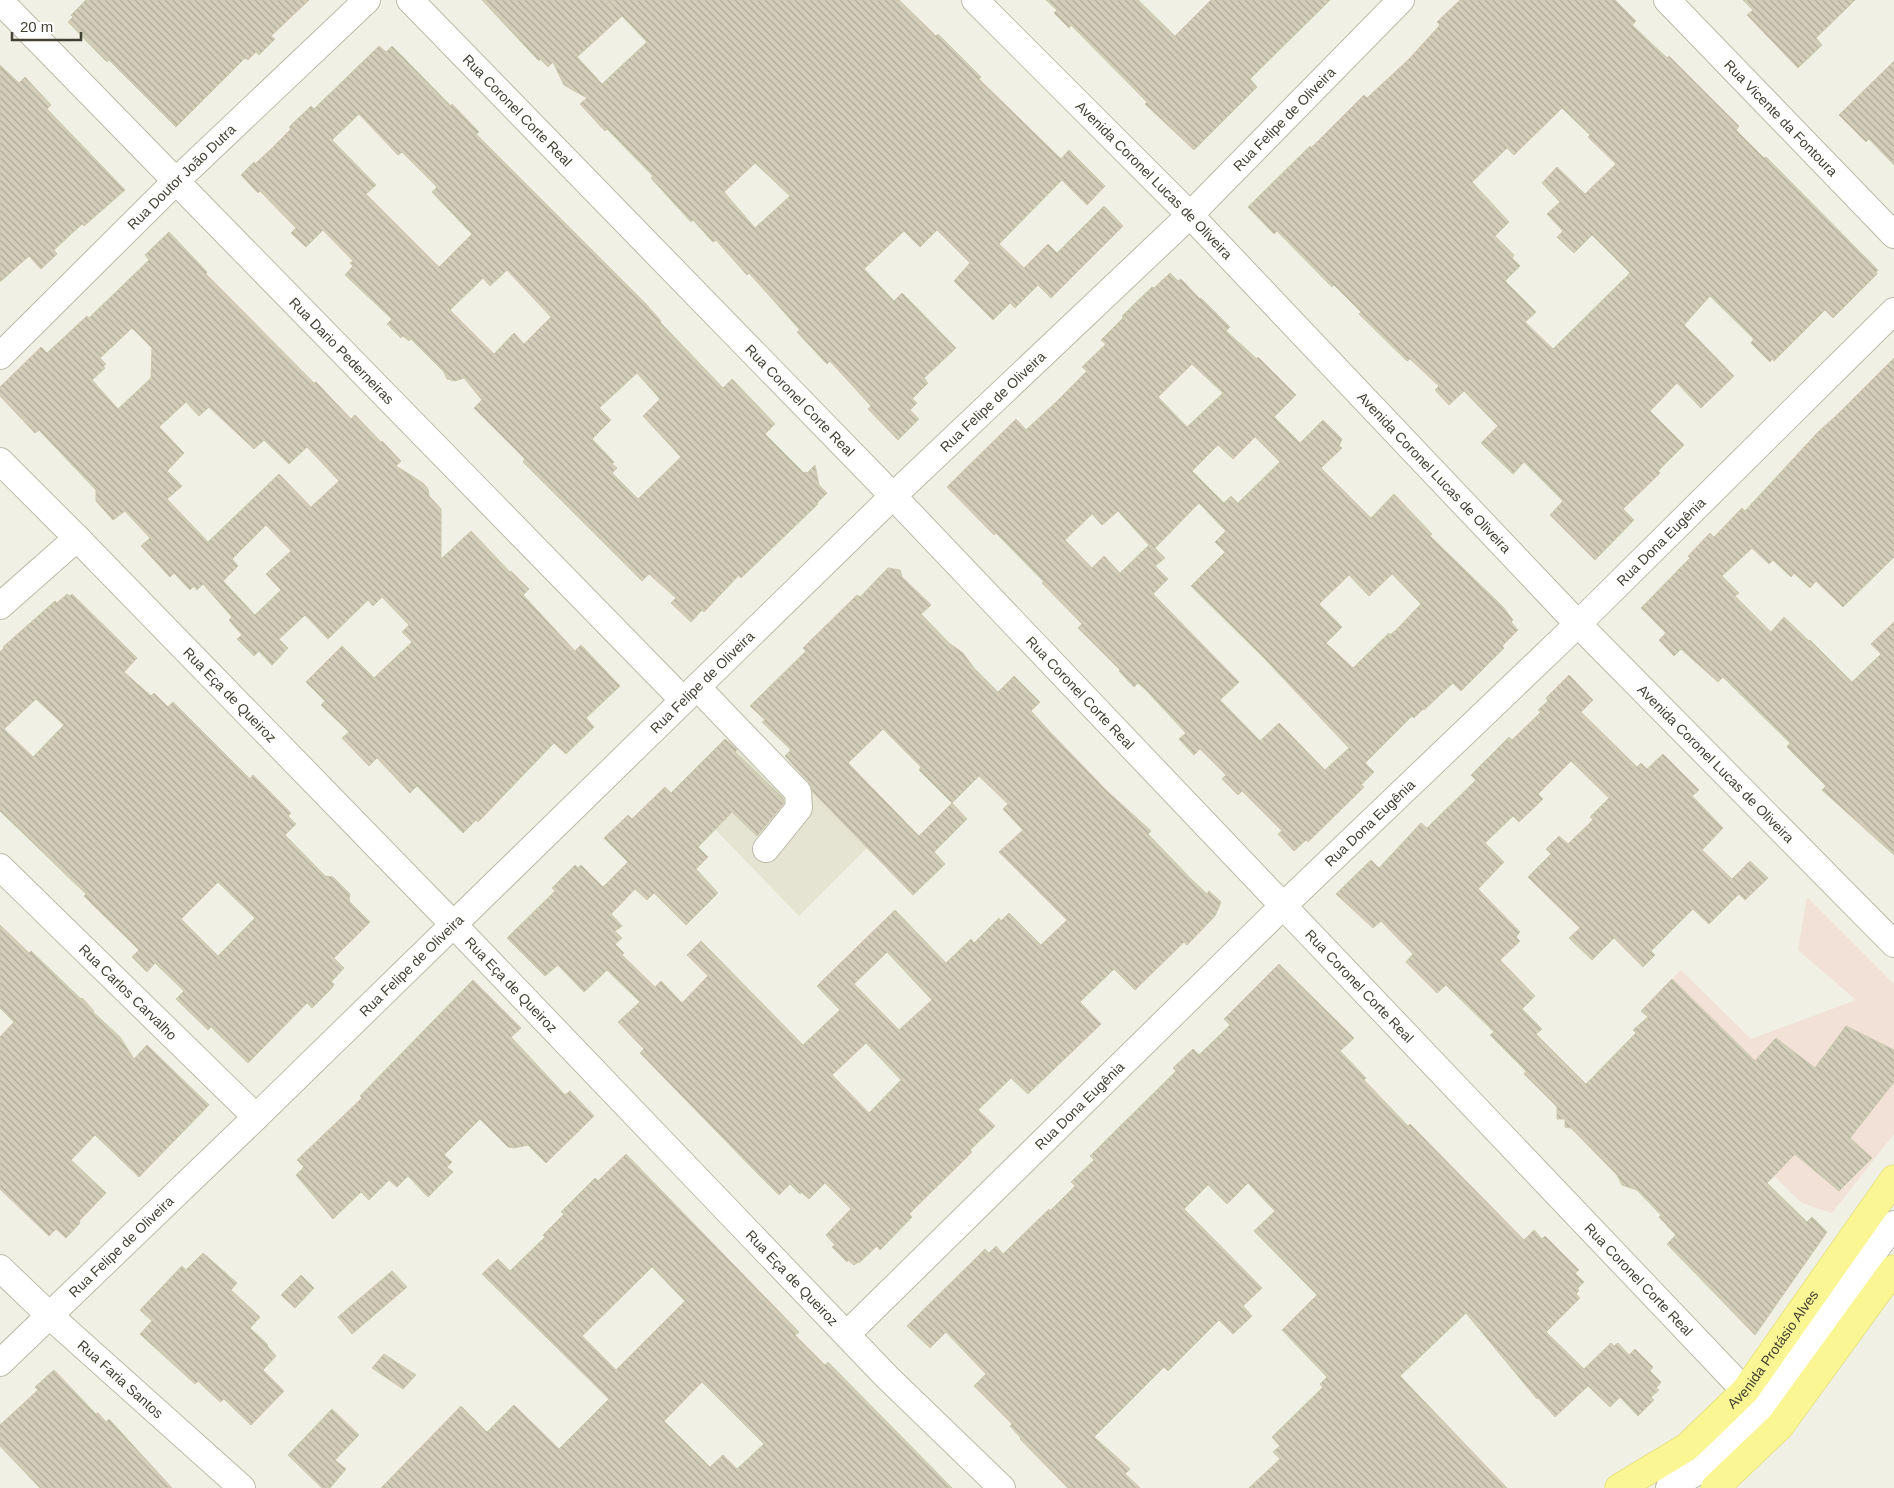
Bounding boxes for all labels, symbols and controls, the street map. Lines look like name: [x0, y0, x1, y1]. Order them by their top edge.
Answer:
scale bar: [12, 10, 81, 42]
text: 20 m: [20, 18, 53, 35]
street label: Rua Coronel Corte Real: [460, 51, 575, 170]
street label: Rua Vicente da Fontoura: [1721, 56, 1841, 180]
street label: Rua Felipe de Oliveira: [1230, 64, 1339, 174]
street label: Avenida Coronel Lucas de Oliveira: [1073, 98, 1236, 263]
street label: Rua Doutor João Dutra: [124, 121, 239, 233]
street label: Rua Dario Pederneiras: [286, 294, 397, 407]
street label: Rua Coronel Corte Real: [742, 341, 858, 460]
street label: Rua Felipe de Oliveira: [937, 348, 1049, 455]
street label: Avenida Coronel Lucas de Oliveira: [1354, 389, 1514, 556]
street label: Rua Dona Eugênia: [1613, 494, 1709, 589]
street label: Rua Felipe de Oliveira: [647, 628, 757, 736]
street label: Rua Coronel Corte Real: [1023, 633, 1138, 752]
street label: Rua Eça de Queiroz: [180, 644, 280, 746]
street label: Avenida Coronel Lucas de Oliveira: [1634, 681, 1797, 846]
street label: Rua Dona Eugênia: [1321, 776, 1418, 870]
street label: Rua Felipe de Oliveira: [356, 911, 467, 1020]
street label: Rua Coronel Corte Real: [1302, 926, 1417, 1046]
street label: Rua Eça de Queiroz: [462, 934, 561, 1036]
street label: Rua Carlos Carvalho: [76, 941, 180, 1043]
street label: Rua Dona Eugênia: [1032, 1058, 1128, 1153]
street label: Rua Felipe de Oliveira: [66, 1193, 177, 1300]
street label: Rua Coronel Corte Real: [1581, 1220, 1696, 1339]
street label: Rua Eça de Queiroz: [743, 1227, 842, 1329]
street label: Avenida Protásio Alves: [1724, 1287, 1821, 1412]
street label: Rua Faria Santos: [75, 1337, 166, 1422]

